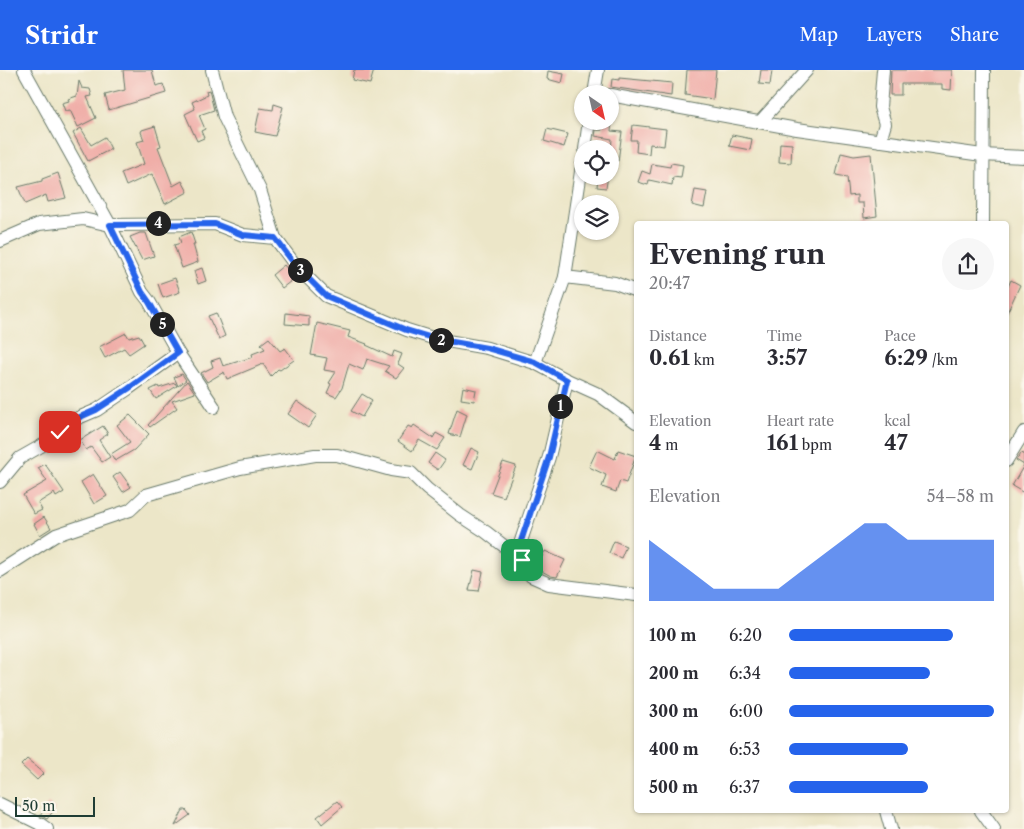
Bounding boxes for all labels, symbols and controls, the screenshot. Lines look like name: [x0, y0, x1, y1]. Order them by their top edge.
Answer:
text: Stridr: [25, 21, 98, 50]
text: Map: [800, 24, 838, 46]
text: Layers: [866, 24, 922, 46]
text: Share: [950, 24, 999, 46]
north arrow: [574, 85, 619, 130]
map controls: [574, 85, 619, 240]
button: locate: [574, 140, 619, 185]
button: layers: [574, 195, 619, 240]
pin: 4: [146, 210, 170, 236]
text: 4: [154, 214, 163, 232]
text: Evening run: [649, 237, 825, 271]
button: share: [942, 238, 994, 290]
pin: 3: [288, 258, 312, 282]
text: 3: [297, 261, 304, 279]
text: 20:47: [649, 273, 690, 293]
pin: 5: [150, 312, 174, 336]
text: 5: [159, 315, 166, 333]
text: Distance: [649, 327, 707, 345]
text: Time: [767, 327, 802, 345]
text: Pace: [884, 327, 916, 345]
pin: 2: [428, 328, 454, 352]
text: 2: [437, 331, 446, 349]
text: 0.61: [649, 345, 690, 370]
text: 3:57: [767, 345, 807, 370]
text: 6:29: [884, 345, 928, 370]
text: km: [690, 351, 715, 369]
text: /km: [928, 351, 958, 369]
pin: 1: [548, 394, 572, 418]
text: 1: [557, 397, 564, 415]
pin: [39, 411, 81, 453]
text: Elevation: [649, 412, 712, 430]
text: Heart rate: [767, 412, 834, 430]
text: kcal: [884, 412, 911, 430]
icon: check: [46, 418, 74, 446]
text: 4: [649, 430, 661, 455]
text: 161: [767, 430, 798, 455]
text: 47: [884, 430, 908, 455]
text: m: [661, 436, 678, 454]
text: bpm: [798, 436, 832, 454]
text: Elevation: [649, 486, 720, 506]
text: 54–58 m: [927, 486, 994, 506]
pin: [501, 539, 543, 581]
icon: arrive: [508, 546, 536, 574]
text: 100 m: [649, 625, 696, 645]
text: 6:20: [729, 625, 762, 645]
text: 200 m: [649, 663, 699, 683]
text: 6:34: [729, 663, 761, 683]
text: 300 m: [649, 701, 698, 721]
text: 6:00: [729, 701, 763, 721]
text: 400 m: [649, 739, 699, 759]
text: 6:53: [729, 739, 760, 759]
text: 500 m: [649, 777, 698, 797]
text: 6:37: [729, 777, 760, 797]
scale bar: [15, 794, 95, 817]
text: 50 m: [22, 797, 55, 815]

